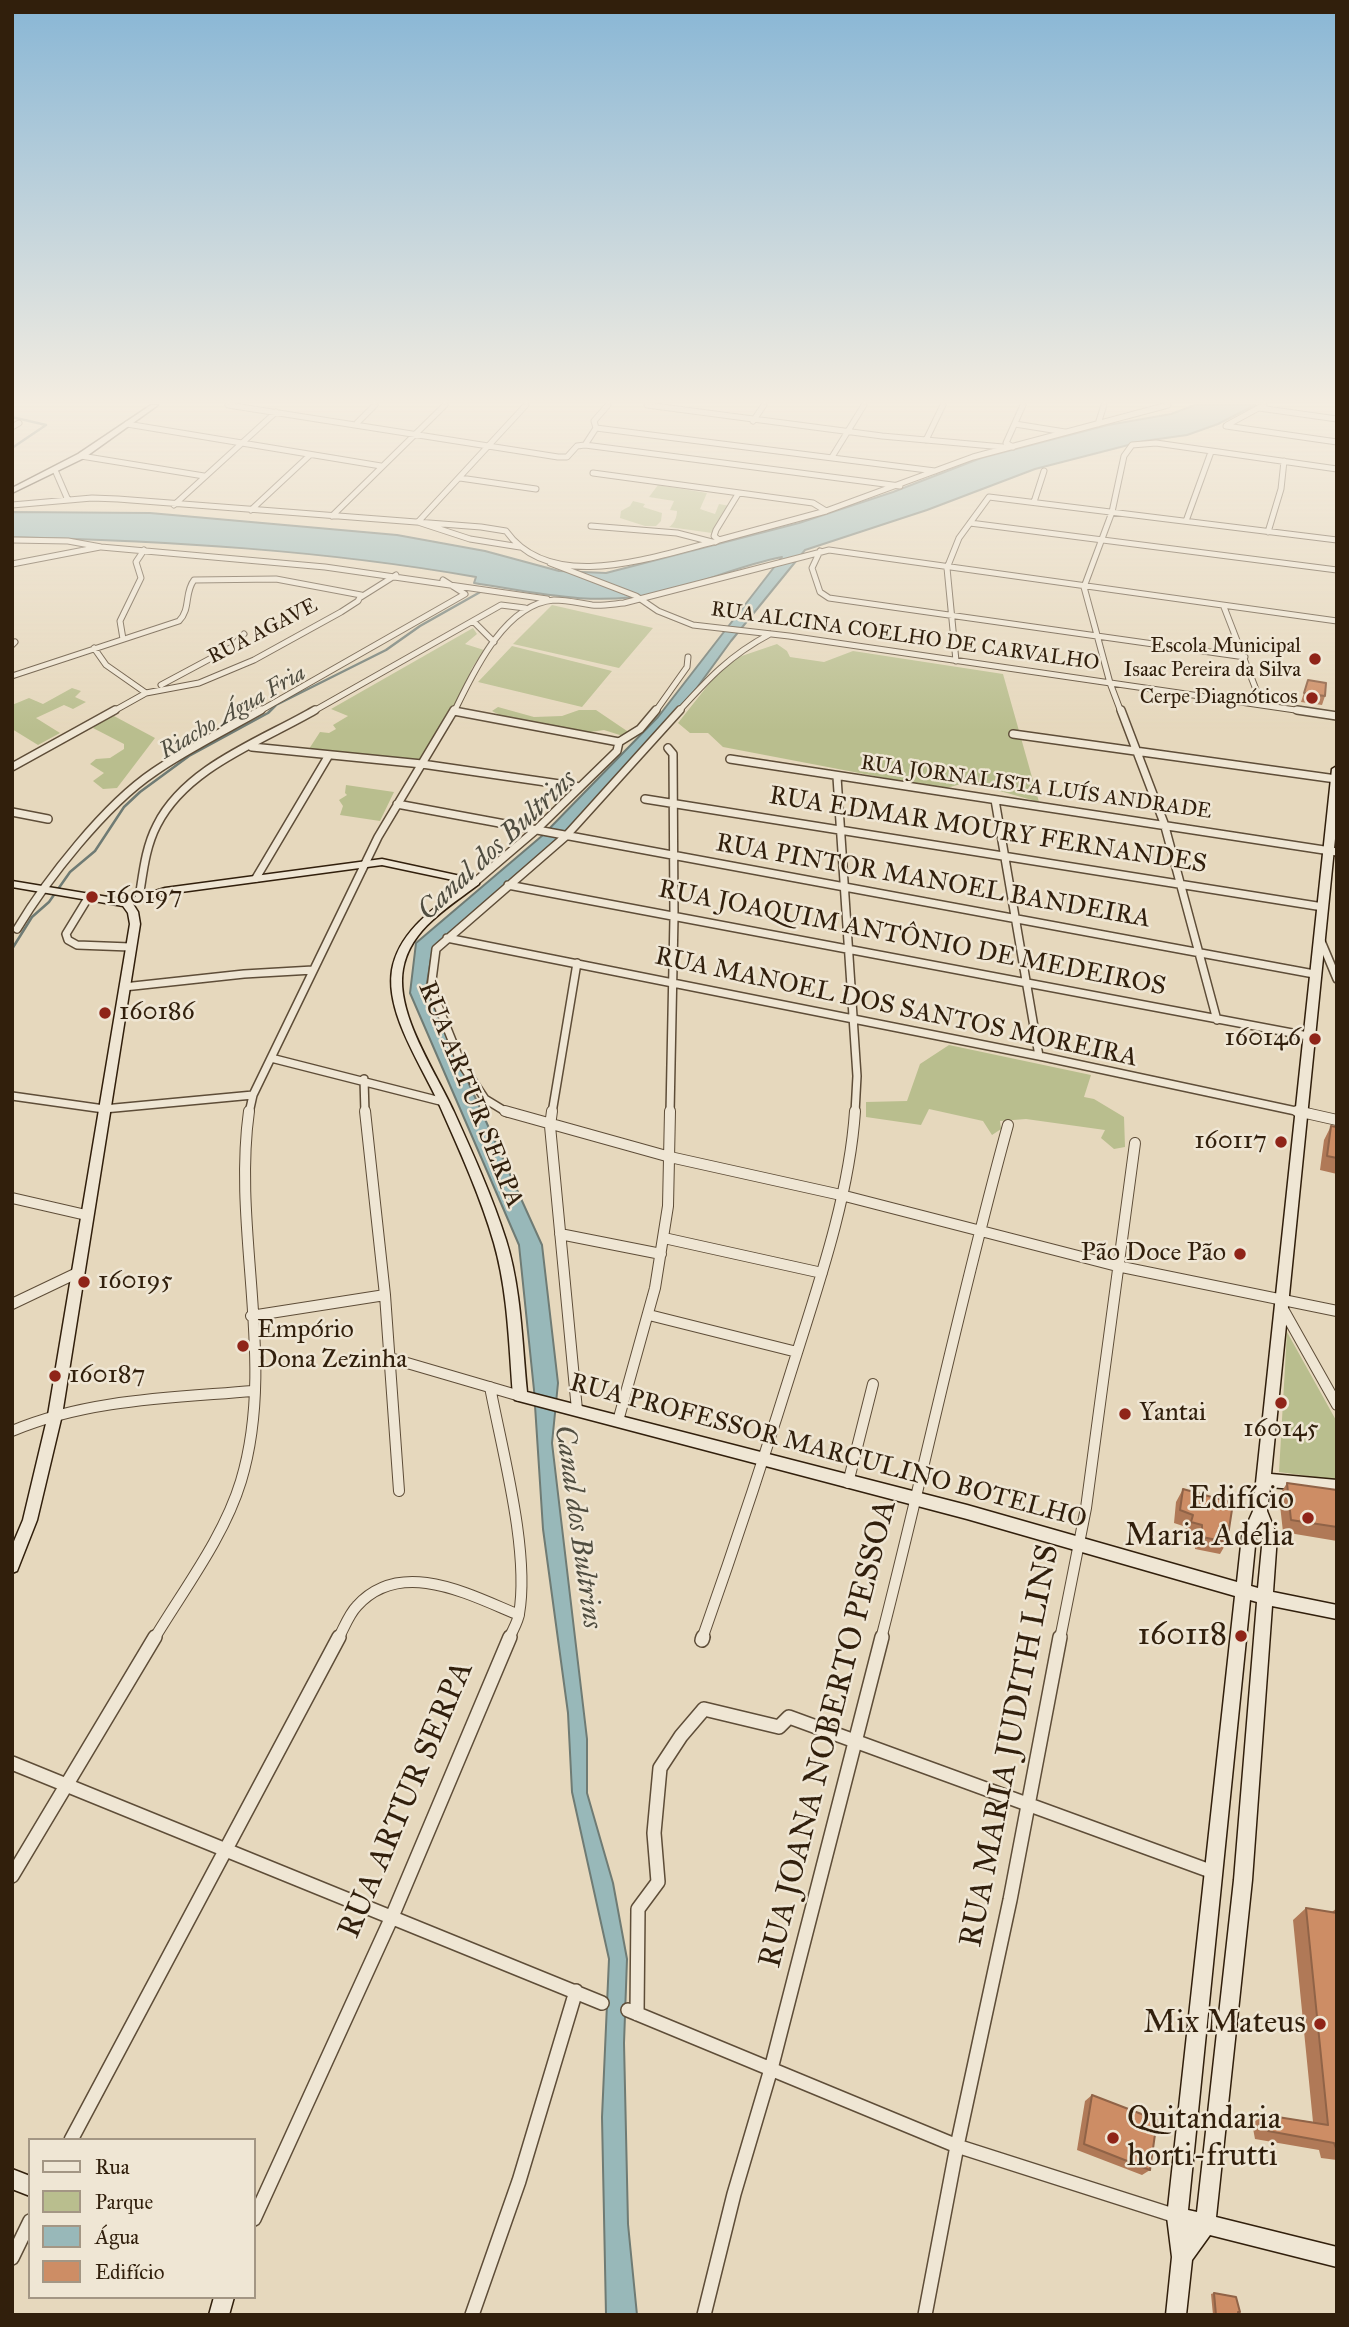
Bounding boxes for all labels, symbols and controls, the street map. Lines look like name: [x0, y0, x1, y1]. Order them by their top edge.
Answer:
street label: RUA AGAVE: [204, 594, 322, 670]
street label: RUA ALCINA COELHO DE CARVALHO: [709, 597, 1101, 677]
place label: Escola Municipal Isaac Pereira da Silva: [1124, 634, 1301, 684]
marker: Escola Municipal Isaac Pereira da Silva: [1307, 651, 1323, 667]
water label: Riacho Água Fria: [155, 660, 311, 766]
place label: Cerpe Diagnóticos: [1140, 685, 1298, 711]
marker: Cerpe Diagnóticos: [1304, 690, 1320, 706]
street label: RUA JORNALISTA LUÍS ANDRADE: [859, 751, 1213, 825]
water label: Canal dos Bultrins: [412, 764, 584, 928]
street label: RUA EDMAR MOURY FERNANDES: [767, 781, 1209, 881]
street label: RUA PINTOR MANOEL BANDEIRA: [713, 828, 1153, 936]
street label: RUA JOAQUIM ANTÔNIO DE MEDEIROS: [656, 874, 1168, 1004]
place label: 160197: [106, 881, 182, 913]
marker: 160197: [84, 889, 100, 905]
street label: RUA MANOEL DOS SANTOS MOREIRA: [652, 942, 1140, 1074]
street label: RUA ARTUR SERPA: [410, 977, 530, 1213]
place label: 160186: [119, 997, 195, 1029]
marker: 160186: [97, 1005, 113, 1021]
place label: 160146: [1224, 1023, 1301, 1055]
marker: 160146: [1307, 1031, 1323, 1047]
place label: 160117: [1194, 1126, 1267, 1158]
marker: 160117: [1273, 1134, 1289, 1150]
place label: Pão Doce Pão: [1081, 1238, 1226, 1270]
marker: Pão Doce Pão: [1232, 1246, 1248, 1262]
place label: 160195: [98, 1266, 173, 1298]
marker: 160195: [76, 1274, 92, 1290]
place label: Empório Dona Zezinha: [257, 1315, 407, 1376]
marker: Empório Dona Zezinha: [235, 1338, 251, 1354]
place label: 160187: [69, 1360, 145, 1392]
marker: 160187: [47, 1368, 63, 1384]
street label: RUA PROFESSOR MARCULINO BOTELHO: [566, 1368, 1090, 1536]
marker: 160145: [1273, 1395, 1289, 1411]
place label: Yantai: [1139, 1398, 1206, 1430]
marker: Yantai: [1117, 1406, 1133, 1422]
place label: 160145: [1243, 1414, 1319, 1446]
water label: Canal dos Bultrins: [546, 1423, 608, 1631]
place label: Edifício Maria Adélia: [1125, 1481, 1294, 1556]
street label: RUA JOANA NOBERTO PESSOA: [752, 1496, 906, 1972]
marker: Edifício Maria Adélia: [1300, 1510, 1316, 1526]
street label: RUA MARIA JUDITH LINS: [953, 1542, 1069, 1950]
place label: 160118: [1137, 1617, 1227, 1655]
marker: 160118: [1233, 1628, 1249, 1644]
street label: RUA ARTUR SERPA: [331, 1656, 483, 1944]
place label: Mix Mateus: [1143, 2005, 1306, 2043]
marker: Mix Mateus: [1312, 2016, 1328, 2032]
place label: Quitandaria horti-frutti: [1127, 2101, 1281, 2176]
marker: Quitandaria horti-frutti: [1105, 2130, 1121, 2146]
legend: [28, 2138, 256, 2299]
text: Rua: [95, 2154, 130, 2180]
text: Parque: [95, 2189, 153, 2215]
text: Água: [95, 2224, 139, 2250]
text: Edifício: [95, 2259, 164, 2285]

